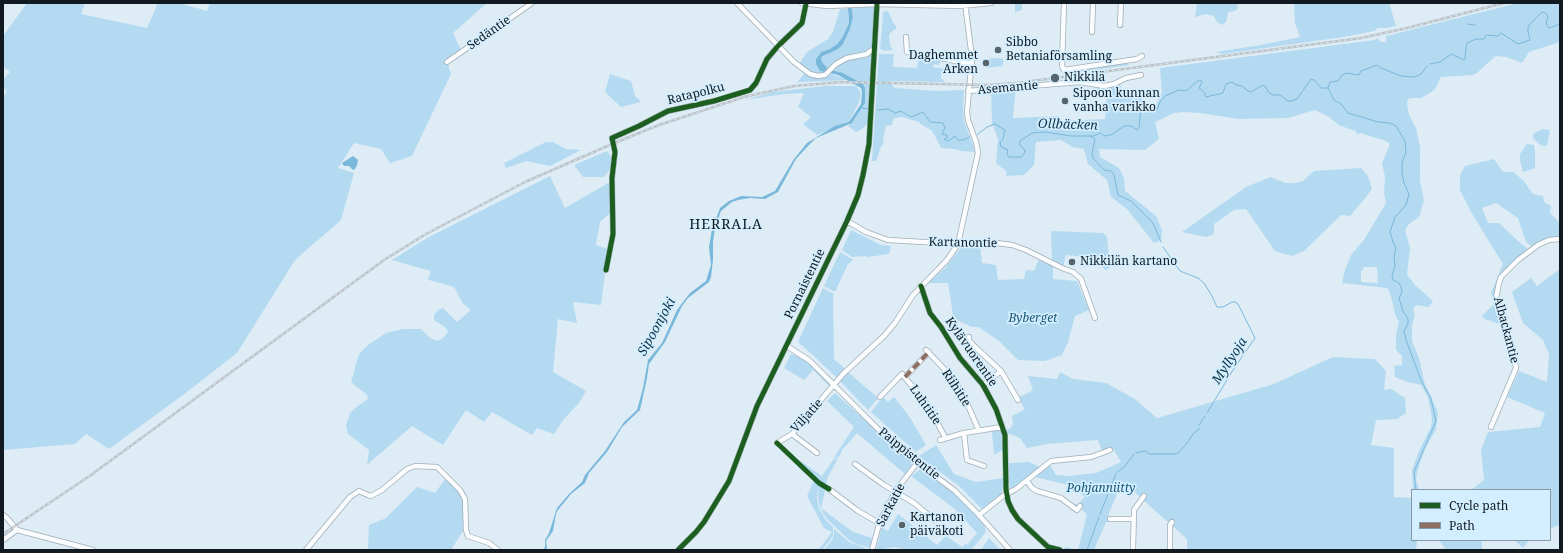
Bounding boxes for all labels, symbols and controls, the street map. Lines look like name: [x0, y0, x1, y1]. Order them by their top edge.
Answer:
street label: Sedäntie: [465, 13, 513, 53]
place label: Sibbo Betaniaförsamling: [1006, 36, 1112, 64]
marker: Sibbo Betaniaförsamling: [993, 45, 1003, 55]
place label: Daghemmet Arken: [909, 49, 978, 77]
marker: Daghemmet Arken: [981, 58, 991, 68]
place label: Nikkilä: [1064, 71, 1105, 85]
marker: Nikkilä: [1049, 72, 1061, 84]
street label: Asemantie: [977, 78, 1039, 98]
street label: Ratapolku: [666, 80, 726, 108]
place label: Sipoon kunnan vanha varikko: [1073, 87, 1160, 115]
marker: Sipoon kunnan vanha varikko: [1060, 96, 1070, 106]
water label: Ollbäcken: [1038, 116, 1098, 134]
district label: HERRALA: [689, 217, 763, 233]
street label: Kartanontie: [929, 235, 997, 251]
street label: Pornaistentie: [782, 246, 828, 322]
place label: Nikkilän kartano: [1080, 255, 1177, 269]
marker: Nikkilän kartano: [1067, 257, 1077, 267]
water label: Sipoonjoki: [635, 295, 679, 359]
street label: Albackantie: [1490, 295, 1522, 365]
park label: Byberget: [1009, 312, 1057, 326]
street label: Kylävuorentie: [942, 315, 1000, 389]
water label: Myllyoja: [1209, 335, 1251, 387]
street label: Riihitie: [939, 367, 973, 409]
street label: Luhtitie: [906, 382, 944, 428]
street label: Viljatie: [788, 396, 826, 436]
street label: Paippistentie: [875, 425, 943, 483]
street label: Sarkatie: [874, 481, 908, 529]
park label: Pohjanniitty: [1067, 482, 1135, 496]
legend: [1411, 489, 1551, 541]
text: Cycle path: [1449, 497, 1508, 514]
place label: Kartanon päiväkoti: [910, 511, 964, 539]
text: Path: [1449, 517, 1475, 534]
marker: Kartanon päiväkoti: [897, 520, 907, 530]

